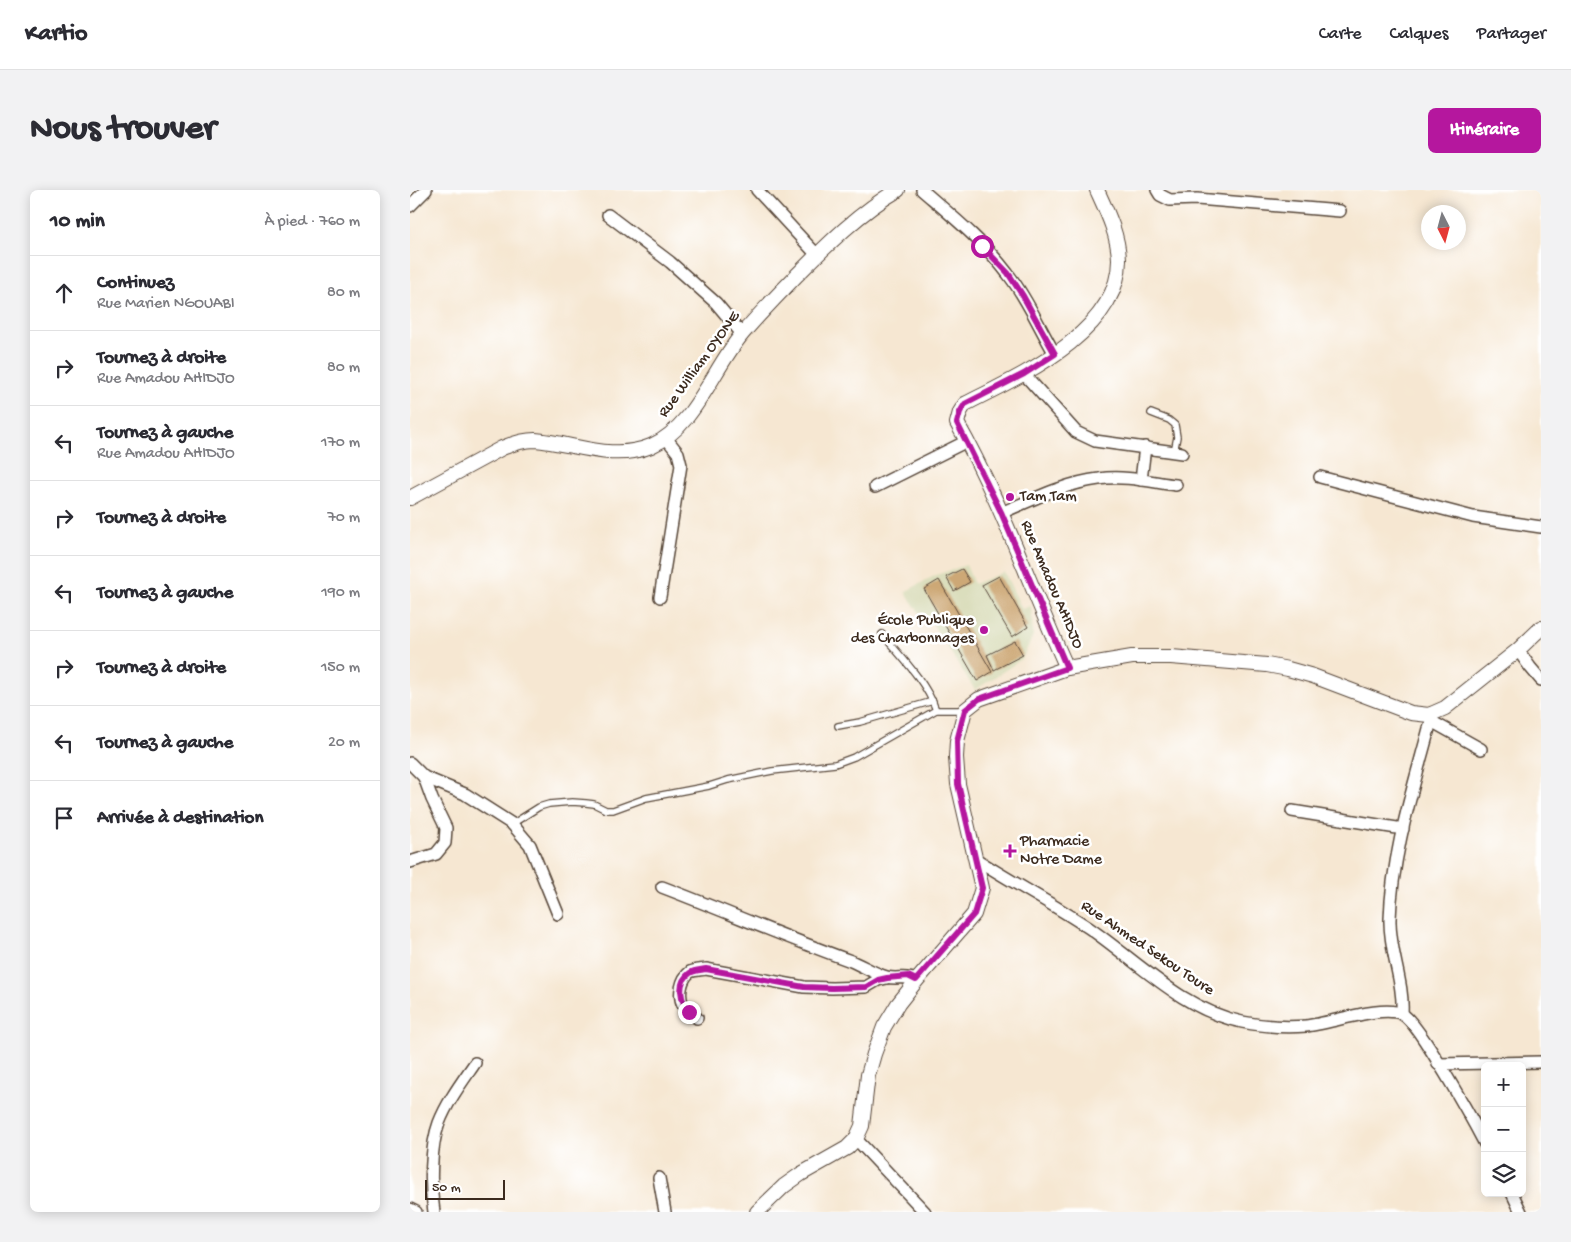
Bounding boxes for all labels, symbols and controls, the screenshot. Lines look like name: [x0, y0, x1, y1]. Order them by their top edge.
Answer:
text: Kartio: [25, 20, 88, 49]
text: Carte: [1319, 24, 1362, 45]
text: Calques: [1390, 24, 1448, 45]
text: Partager: [1476, 24, 1546, 45]
button: Itinéraire: [1428, 108, 1541, 153]
text: Nous trouver: [30, 110, 216, 151]
north arrow: [1421, 205, 1466, 250]
text: 10 min: [50, 210, 105, 235]
text: À pied · 760 m: [265, 213, 360, 232]
route start: [971, 235, 994, 258]
text: Continuez: [97, 272, 174, 295]
icon: ahead: [50, 279, 78, 307]
text: 80 m: [327, 284, 360, 303]
text: Rue Marien NGOUABI: [97, 295, 235, 314]
street label: Rue William OYONE: [655, 307, 746, 422]
text: Tournez à droite: [97, 347, 226, 370]
icon: right: [50, 354, 78, 382]
text: 80 m: [327, 359, 360, 378]
text: Rue Amadou AHIDJO: [97, 370, 235, 389]
text: Tournez à gauche: [97, 422, 233, 445]
icon: left: [50, 429, 78, 457]
text: 170 m: [321, 434, 360, 453]
text: Rue Amadou AHIDJO: [97, 445, 235, 464]
place label: Tam Tam: [1019, 488, 1077, 507]
marker: Tam Tam: [1004, 491, 1016, 503]
icon: right: [50, 504, 78, 532]
text: Tournez à droite: [97, 507, 226, 530]
text: 70 m: [327, 509, 360, 528]
street label: Rue Amadou AHIDJO: [1015, 518, 1087, 652]
icon: left: [50, 579, 78, 607]
text: Tournez à gauche: [97, 582, 233, 605]
text: 190 m: [321, 584, 360, 603]
place label: École Publique des Charbonnages: [851, 612, 975, 649]
marker: École Publique des Charbonnages: [978, 624, 990, 636]
icon: right: [50, 654, 78, 682]
text: Tournez à droite: [97, 657, 226, 680]
text: 150 m: [321, 659, 360, 678]
icon: left: [50, 729, 78, 757]
text: Tournez à gauche: [97, 732, 233, 755]
text: 20 m: [328, 734, 360, 753]
icon: arrive: [50, 804, 78, 832]
text: Arrivée à destination: [97, 807, 263, 830]
place label: Pharmacie Notre Dame: [1019, 833, 1103, 870]
marker: Pharmacie Notre Dame: [1004, 845, 1016, 857]
street label: Rue Ahmed Sekou Toure: [1077, 897, 1218, 1001]
route end: [678, 1001, 701, 1024]
map controls: [1481, 1062, 1526, 1197]
button: +: [1481, 1062, 1526, 1107]
button: −: [1481, 1107, 1526, 1152]
button: layers: [1481, 1152, 1526, 1197]
scale bar: [425, 1177, 505, 1200]
text: 50 m: [432, 1180, 461, 1197]

